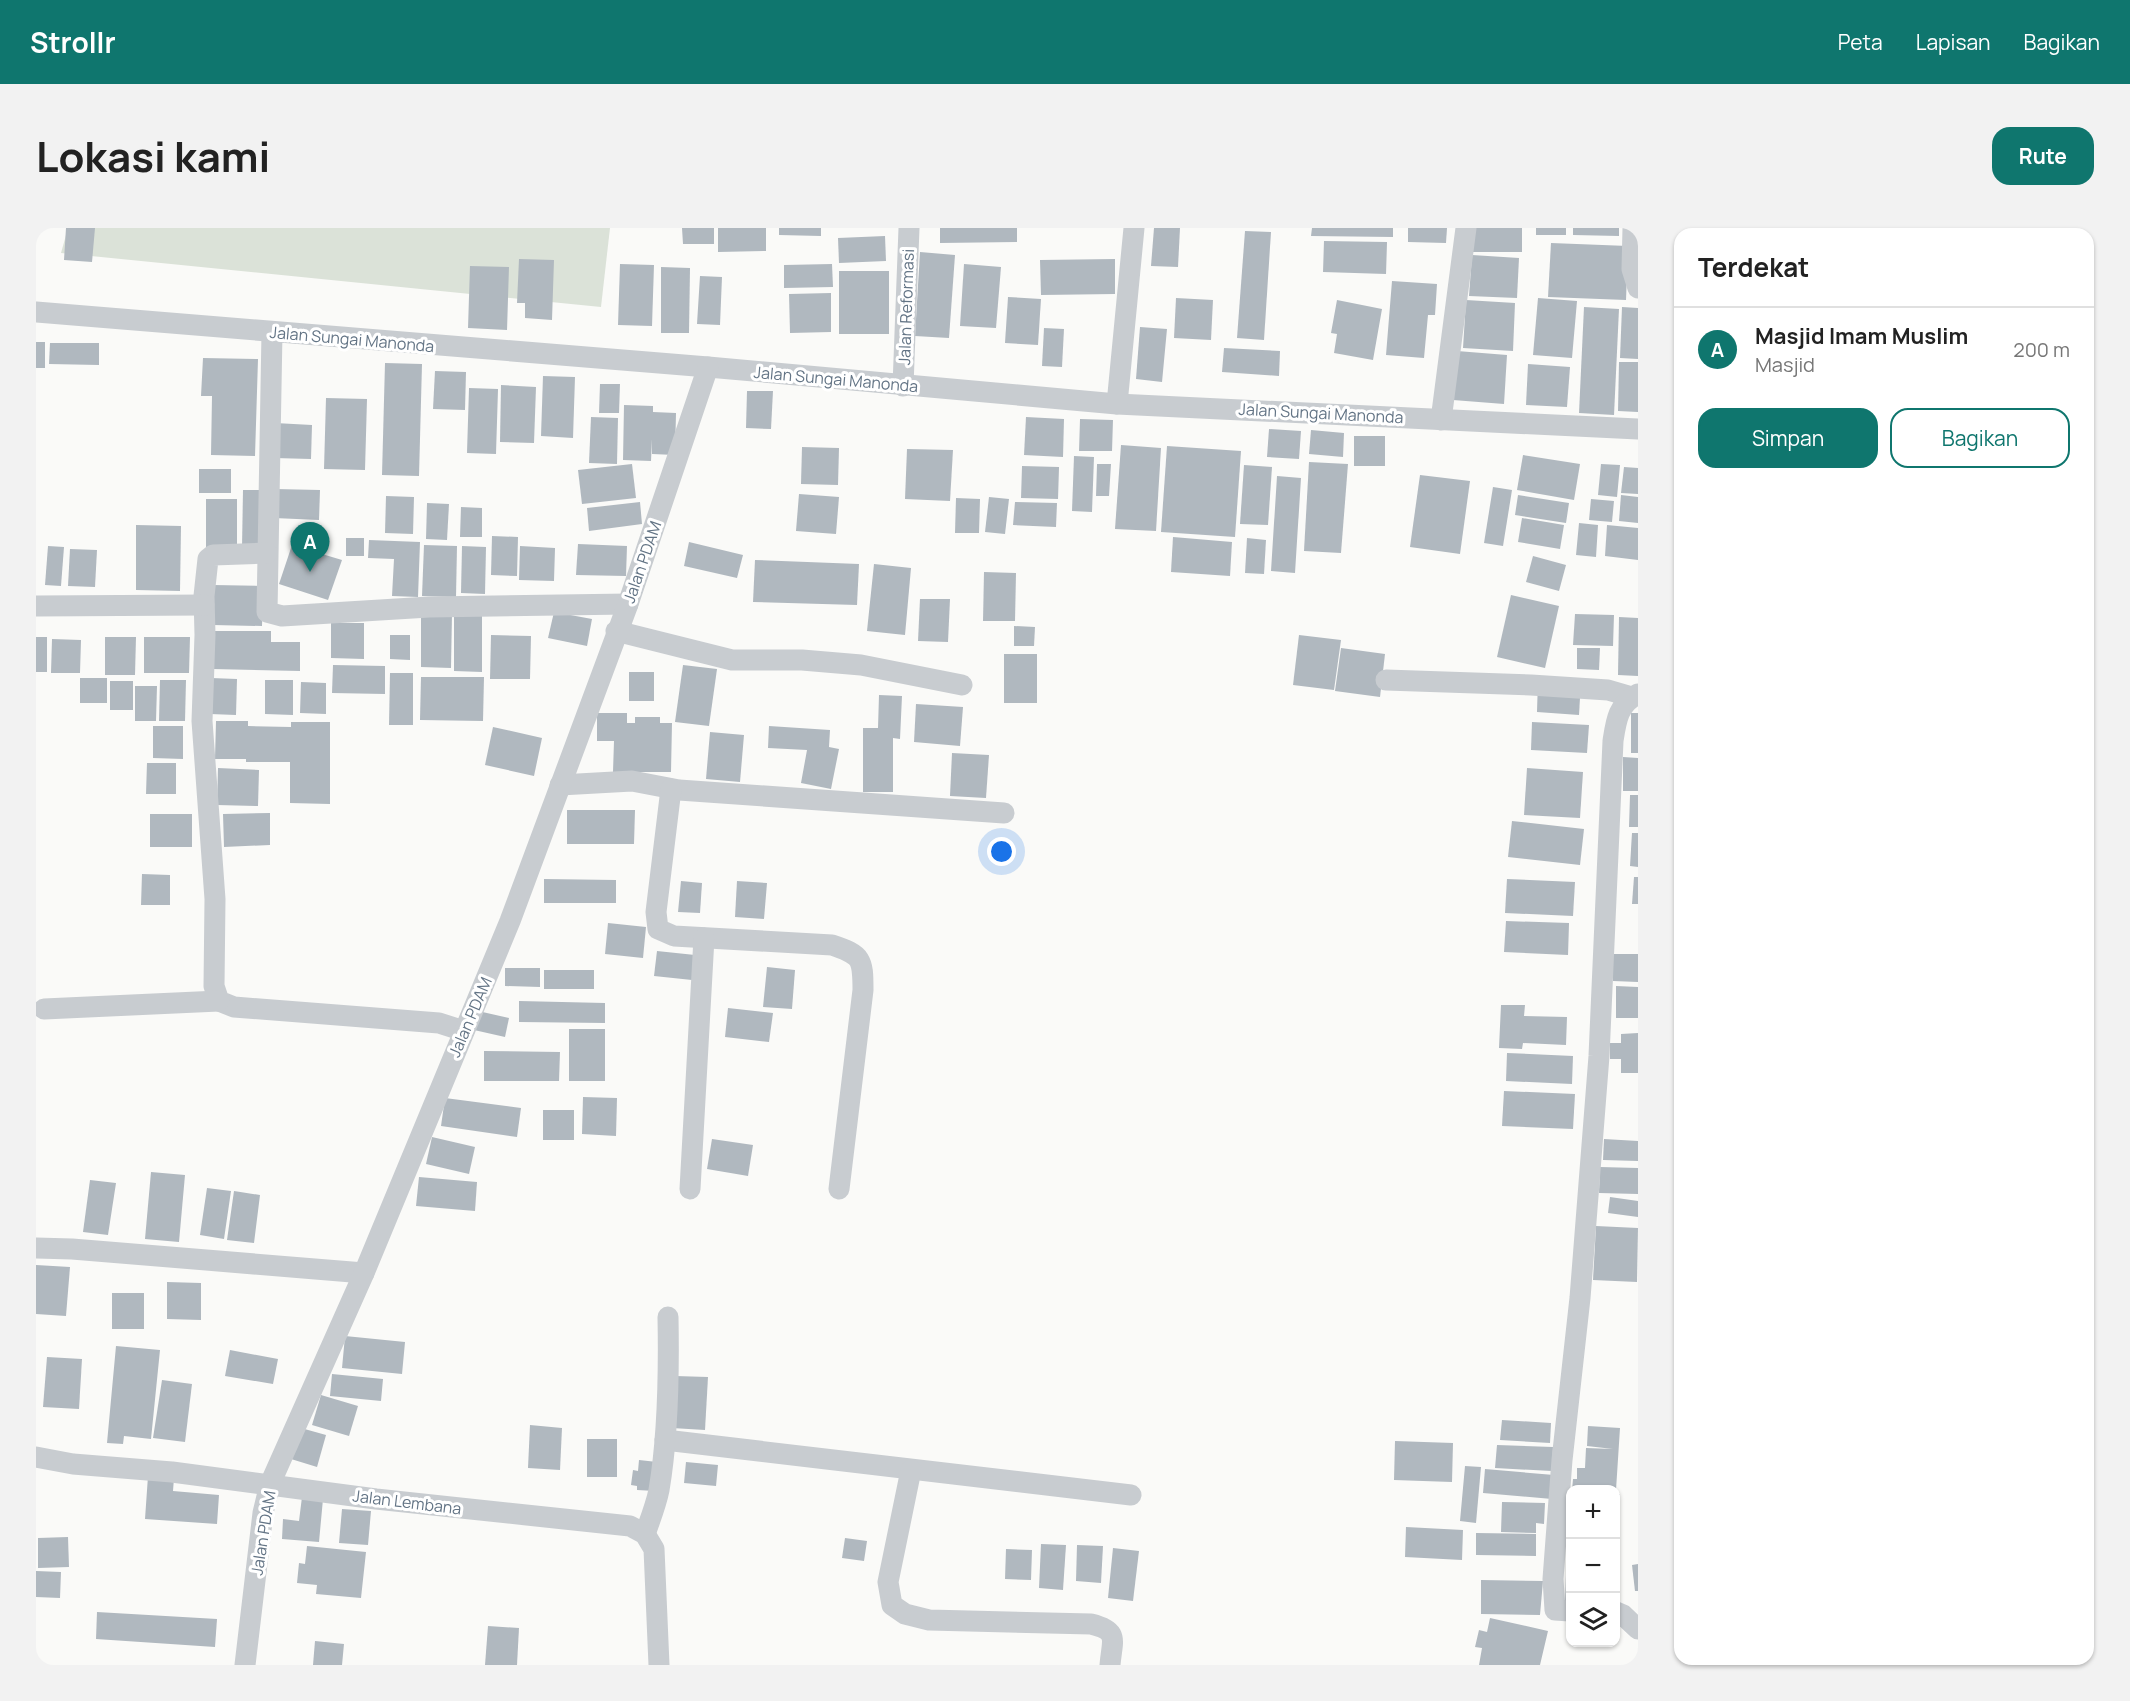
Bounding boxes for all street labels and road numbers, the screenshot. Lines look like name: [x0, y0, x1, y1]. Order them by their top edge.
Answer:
street label: Jalan Reformasi: [893, 249, 919, 365]
street label: Jalan Sungai Manonda: [269, 321, 435, 357]
street label: Jalan Sungai Manonda: [753, 361, 919, 397]
street label: Jalan Sungai Manonda: [1238, 398, 1404, 428]
street label: Jalan PDAM: [618, 518, 666, 606]
street label: Jalan PDAM: [443, 973, 497, 1061]
street label: Jalan Lembana: [351, 1484, 463, 1520]
street label: Jalan PDAM: [245, 1489, 281, 1577]

